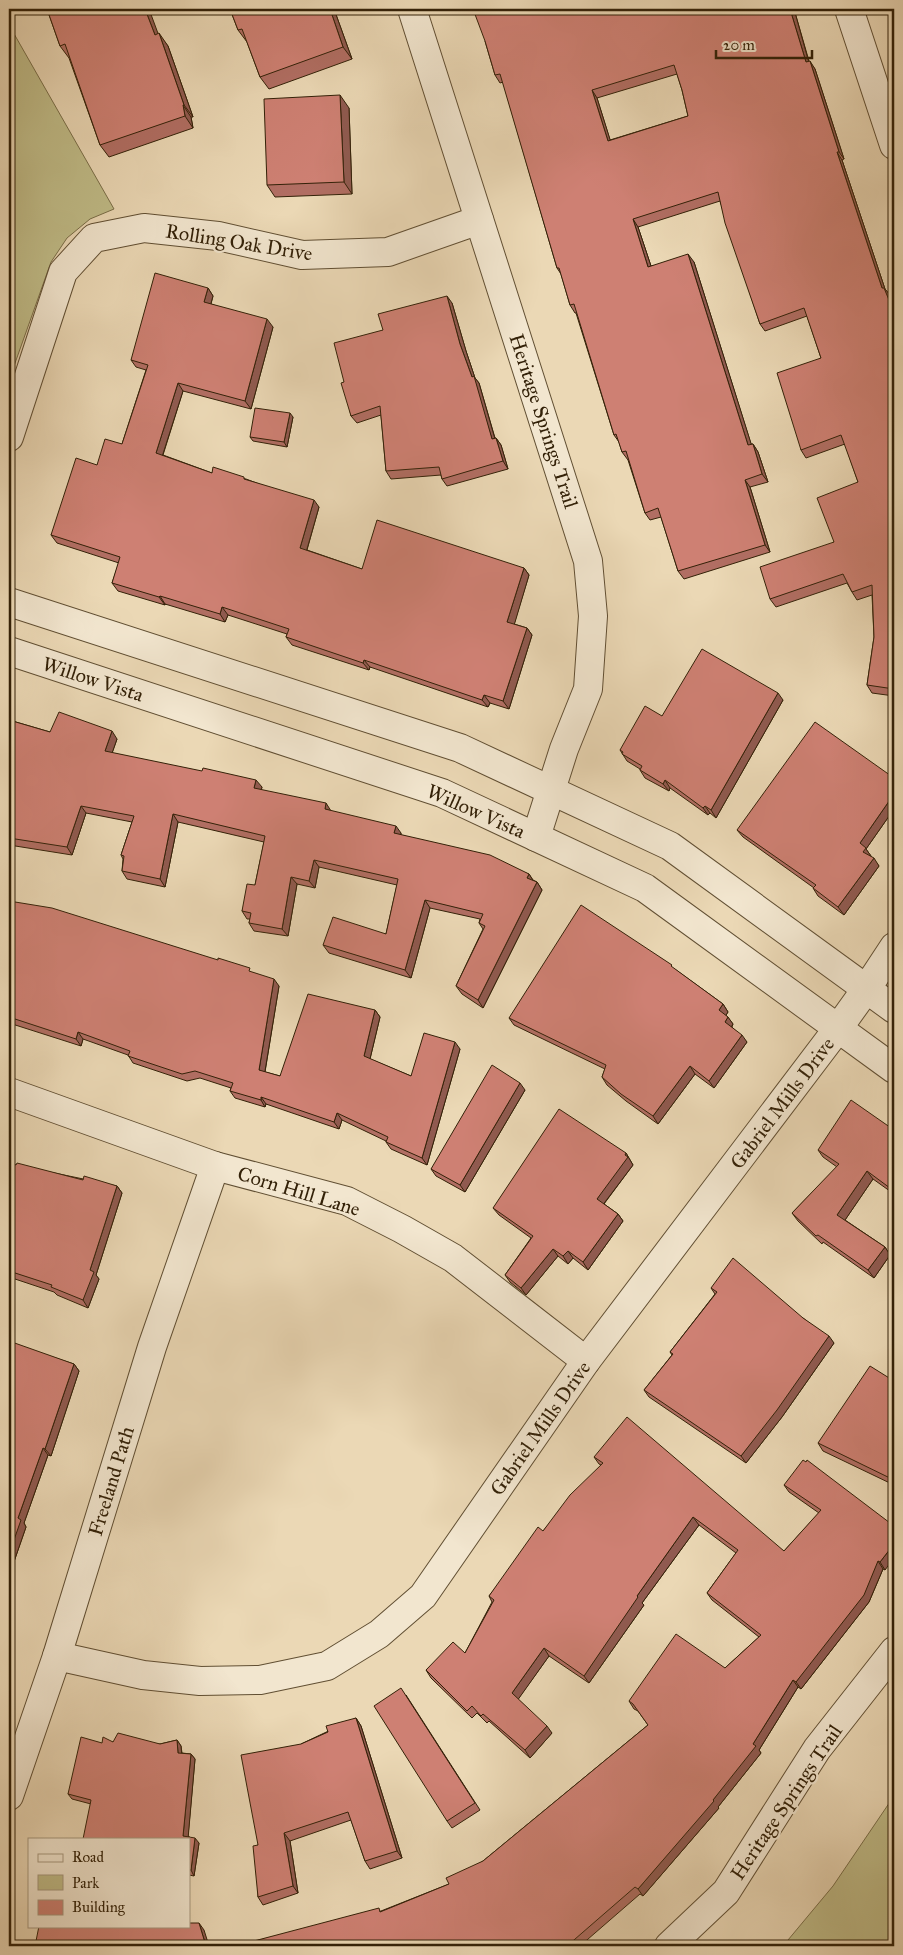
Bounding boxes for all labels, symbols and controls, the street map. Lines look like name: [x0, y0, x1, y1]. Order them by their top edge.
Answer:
scale bar: [716, 28, 812, 60]
text: 20 m: [723, 36, 755, 54]
street label: Rolling Oak Drive: [164, 219, 314, 266]
street label: Heritage Springs Trail: [504, 331, 584, 512]
street label: Willow Vista: [39, 651, 147, 707]
street label: Willow Vista: [423, 779, 529, 844]
street label: Gabriel Mills Drive: [725, 1033, 839, 1173]
street label: Corn Hill Lane: [235, 1161, 363, 1221]
street label: Gabriel Mills Drive: [485, 1356, 595, 1500]
street label: Freeland Path: [83, 1423, 139, 1539]
street label: Heritage Springs Trail: [725, 1719, 848, 1885]
legend: [28, 1838, 190, 1928]
text: Road: [72, 1848, 104, 1866]
text: Park: [72, 1874, 99, 1892]
text: Building: [72, 1898, 126, 1916]

